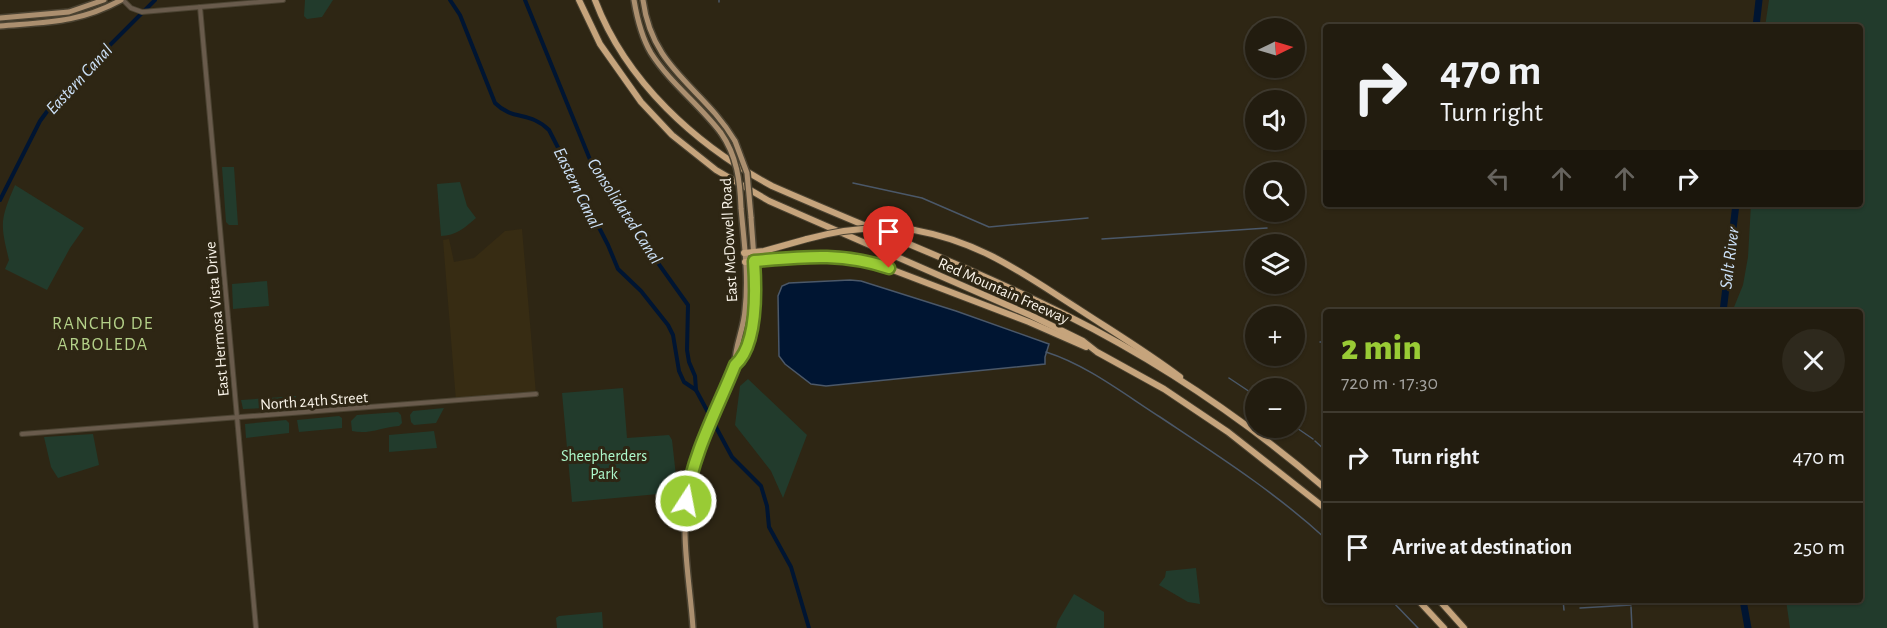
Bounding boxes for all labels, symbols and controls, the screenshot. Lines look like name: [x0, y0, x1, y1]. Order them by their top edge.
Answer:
north arrow: [1245, 18, 1305, 78]
map controls: [1245, 18, 1305, 438]
water label: Eastern Canal: [43, 41, 116, 118]
icon: right: [1341, 48, 1419, 126]
text: 470 m: [1440, 50, 1541, 92]
button: sound: [1245, 90, 1305, 150]
text: Turn right: [1440, 99, 1543, 126]
water label: Eastern Canal: [550, 145, 605, 232]
water label: Consolidated Canal: [583, 155, 665, 268]
button: search: [1245, 162, 1305, 222]
icon: left: [1482, 162, 1515, 195]
icon: ahead: [1545, 162, 1578, 195]
icon: ahead: [1608, 162, 1641, 195]
icon: right: [1671, 162, 1704, 195]
street label: East McDowell Road: [718, 177, 740, 303]
pin: [863, 206, 914, 268]
icon: arrive: [872, 215, 905, 248]
water label: Salt River: [1717, 225, 1743, 290]
button: layers: [1245, 234, 1305, 294]
street label: East Hermosa Vista Drive: [202, 241, 232, 397]
street label: Red Mountain Freeway: [935, 255, 1071, 328]
button: +: [1245, 306, 1305, 366]
district label: RANCHO DE ARBOLEDA: [52, 315, 154, 354]
button: close: [1782, 329, 1845, 392]
text: 2 min: [1341, 330, 1422, 366]
text: 720 m · 17:30: [1341, 373, 1438, 393]
button: −: [1245, 378, 1305, 438]
street label: North 24th Street: [260, 389, 369, 413]
icon: right: [1341, 441, 1374, 474]
text: Turn right: [1392, 446, 1479, 468]
text: 470 m: [1792, 446, 1845, 468]
park label: Sheepherders Park: [561, 448, 647, 482]
position arrow: [654, 469, 718, 533]
icon: arrive: [1341, 531, 1374, 564]
text: Arrive at destination: [1392, 536, 1572, 558]
text: 250 m: [1793, 536, 1845, 558]

